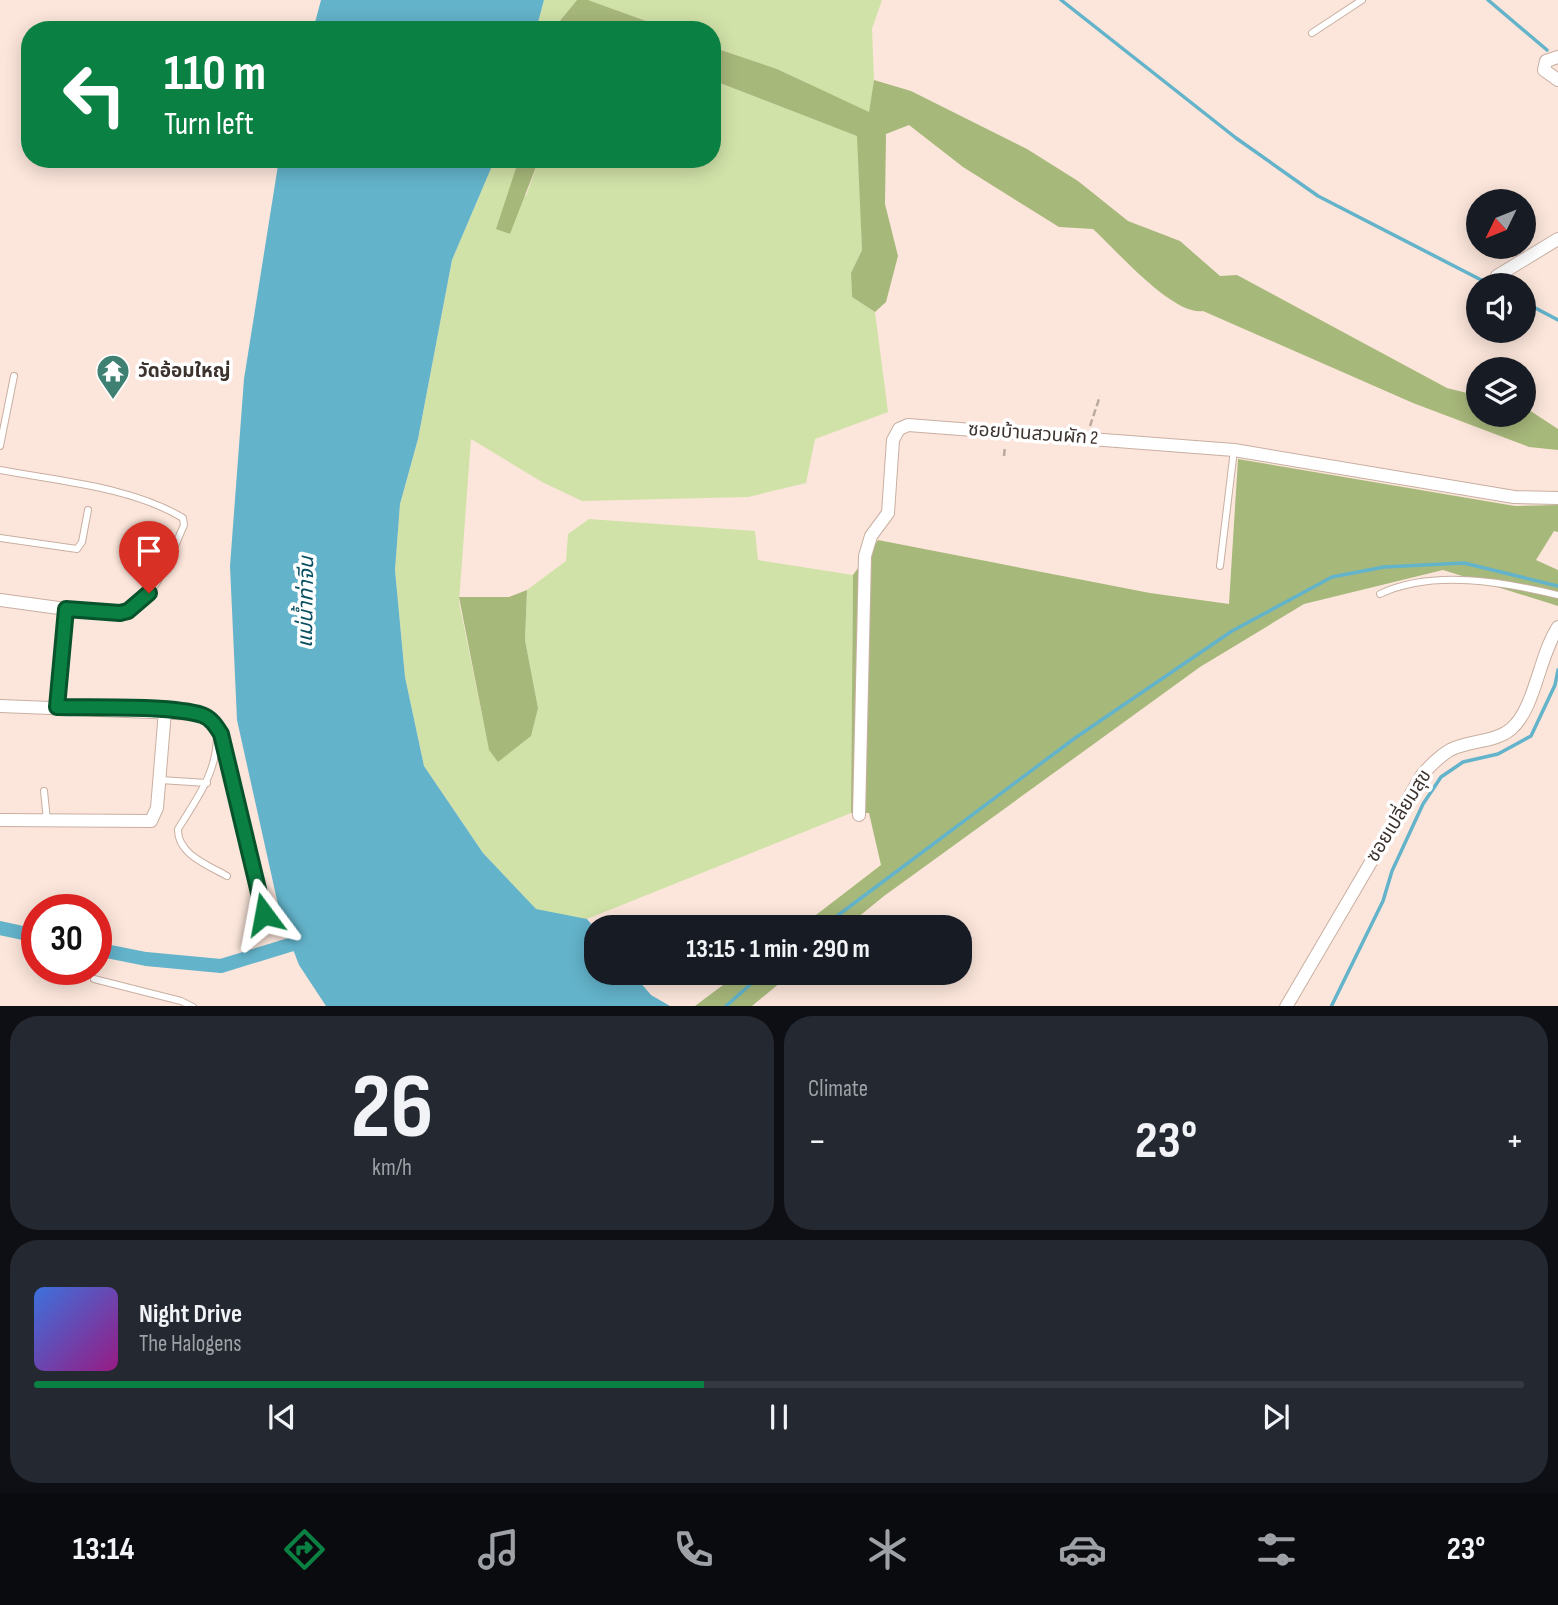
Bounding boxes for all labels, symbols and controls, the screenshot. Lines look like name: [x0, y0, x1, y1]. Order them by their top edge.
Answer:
text: 110 m: [164, 45, 266, 104]
icon: left: [49, 49, 140, 140]
text: Turn left: [164, 105, 254, 144]
north arrow: [1466, 189, 1536, 259]
map controls: [1466, 189, 1536, 427]
button: sound: [1466, 273, 1536, 343]
temple icon: วัดอ้อมใหญ่: [94, 352, 132, 401]
button: layers: [1466, 357, 1536, 427]
place label: วัดอ้อมใหญ่: [138, 360, 231, 383]
street label: ซอยบ้านสวนผัก 2: [967, 417, 1099, 450]
pin: [119, 521, 179, 593]
icon: arrive: [130, 532, 168, 570]
water label: แม่น้ำท่าจีน: [290, 555, 319, 648]
street label: ซอยเปลี่ยมสุข: [1359, 764, 1436, 866]
position arrow: [227, 877, 301, 951]
speed limit sign: 30: [21, 894, 112, 985]
text: 13:15 · 1 min · 290 m: [686, 934, 870, 965]
text: 26: [351, 1054, 433, 1163]
text: Climate: [808, 1075, 868, 1103]
text: 23°: [1135, 1110, 1197, 1173]
text: −: [808, 1119, 827, 1164]
text: +: [1505, 1119, 1524, 1164]
text: km/h: [372, 1154, 412, 1182]
text: Night Drive: [139, 1299, 242, 1330]
text: The Halogens: [139, 1330, 242, 1358]
icon: previous: [263, 1398, 301, 1436]
icon: pause: [760, 1398, 798, 1436]
icon: next: [1257, 1398, 1295, 1436]
icon: directions: [280, 1525, 329, 1574]
icon: music: [474, 1525, 523, 1574]
icon: phone: [669, 1525, 718, 1574]
icon: climate: [863, 1525, 912, 1574]
icon: car: [1058, 1525, 1107, 1574]
icon: filters: [1252, 1525, 1301, 1574]
text: 13:14: [73, 1530, 134, 1569]
text: 23°: [1447, 1530, 1485, 1569]

